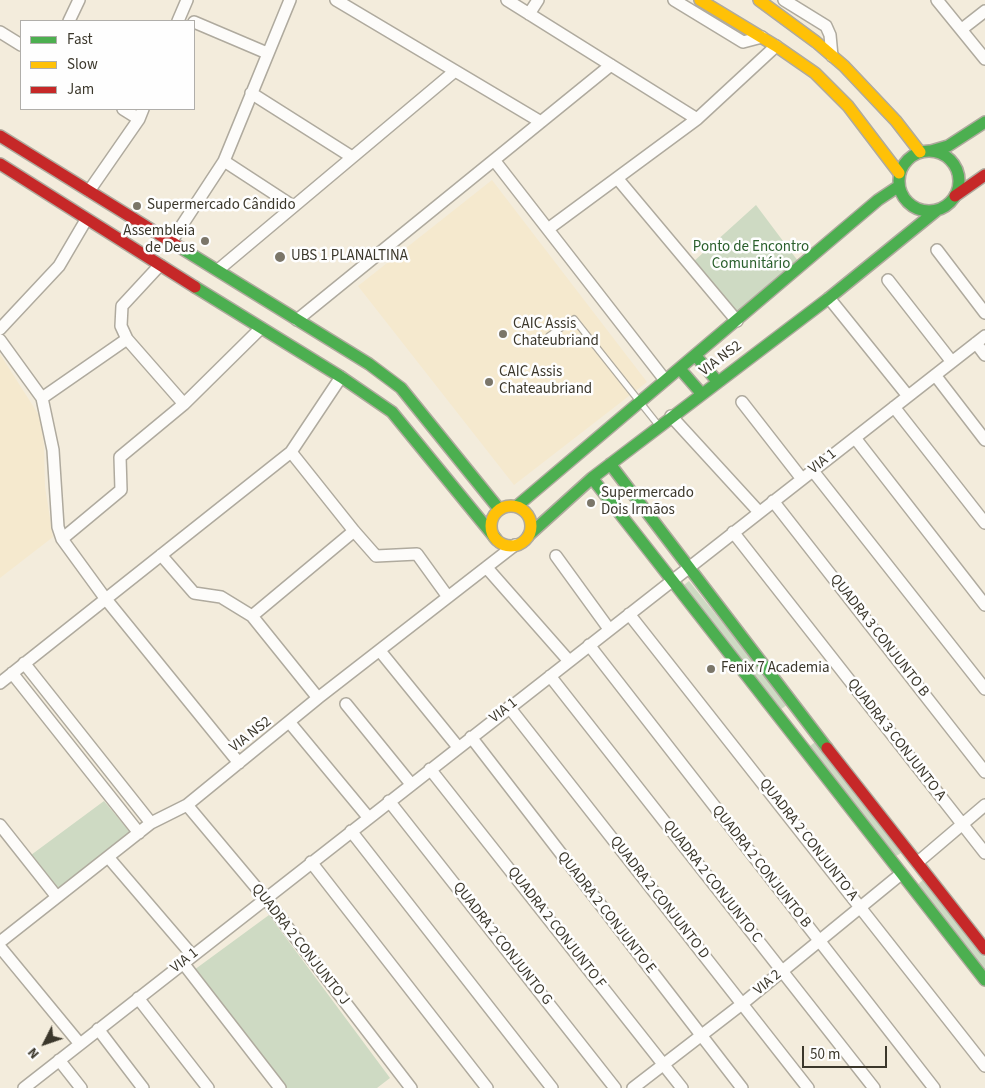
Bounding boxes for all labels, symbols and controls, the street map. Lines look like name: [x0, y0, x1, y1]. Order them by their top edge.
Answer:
legend: [20, 20, 195, 110]
text: Fast: [67, 29, 93, 50]
text: Slow: [67, 54, 98, 75]
text: Jam: [67, 79, 94, 100]
place label: Supermercado Cândido: [147, 197, 296, 215]
marker: Supermercado Cândido: [131, 200, 143, 212]
place label: Assembleia de Deus: [123, 223, 195, 258]
marker: Assembleia de Deus: [199, 235, 211, 247]
park label: Ponto de Encontro Comunitário: [693, 239, 809, 274]
place label: UBS 1 PLANALTINA: [291, 248, 408, 266]
marker: UBS 1 PLANALTINA: [273, 250, 287, 264]
place label: CAIC Assis Chateubriand: [513, 316, 599, 351]
marker: CAIC Assis Chateubriand: [497, 328, 509, 340]
street label: VIA NS2: [696, 337, 746, 381]
place label: CAIC Assis Chateaubriand: [499, 364, 592, 399]
marker: CAIC Assis Chateaubriand: [483, 376, 495, 388]
street label: VIA 1: [806, 446, 840, 478]
place label: Supermercado Dois Irmãos: [601, 485, 694, 520]
marker: Supermercado Dois Irmãos: [585, 497, 597, 509]
street label: QUADRA 3 CONJUNTO B: [826, 571, 932, 701]
place label: Fenix 7 Academia: [721, 660, 830, 678]
marker: Fenix 7 Academia: [705, 663, 717, 675]
street label: QUADRA 3 CONJUNTO A: [843, 675, 949, 805]
street label: VIA 1: [487, 695, 521, 727]
street label: VIA NS2: [227, 713, 275, 757]
street label: QUADRA 2 CONJUNTO A: [755, 775, 861, 905]
street label: QUADRA 2 CONJUNTO B: [708, 802, 814, 932]
street label: QUADRA 2 CONJUNTO C: [659, 817, 765, 947]
street label: QUADRA 2 CONJUNTO D: [605, 833, 713, 963]
street label: QUADRA 2 CONJUNTO E: [553, 848, 659, 978]
street label: QUADRA 2 CONJUNTO F: [503, 864, 609, 992]
street label: QUADRA 2 CONJUNTO G: [448, 879, 556, 1009]
street label: QUADRA 2 CONJUNTO J: [247, 881, 353, 1009]
street label: VIA 1: [168, 945, 202, 977]
street label: VIA 2: [751, 966, 785, 1000]
north arrow: [20, 1018, 70, 1068]
scale bar: [805, 1036, 890, 1068]
text: N: [23, 1043, 44, 1063]
text: 50 m: [810, 1044, 840, 1065]

